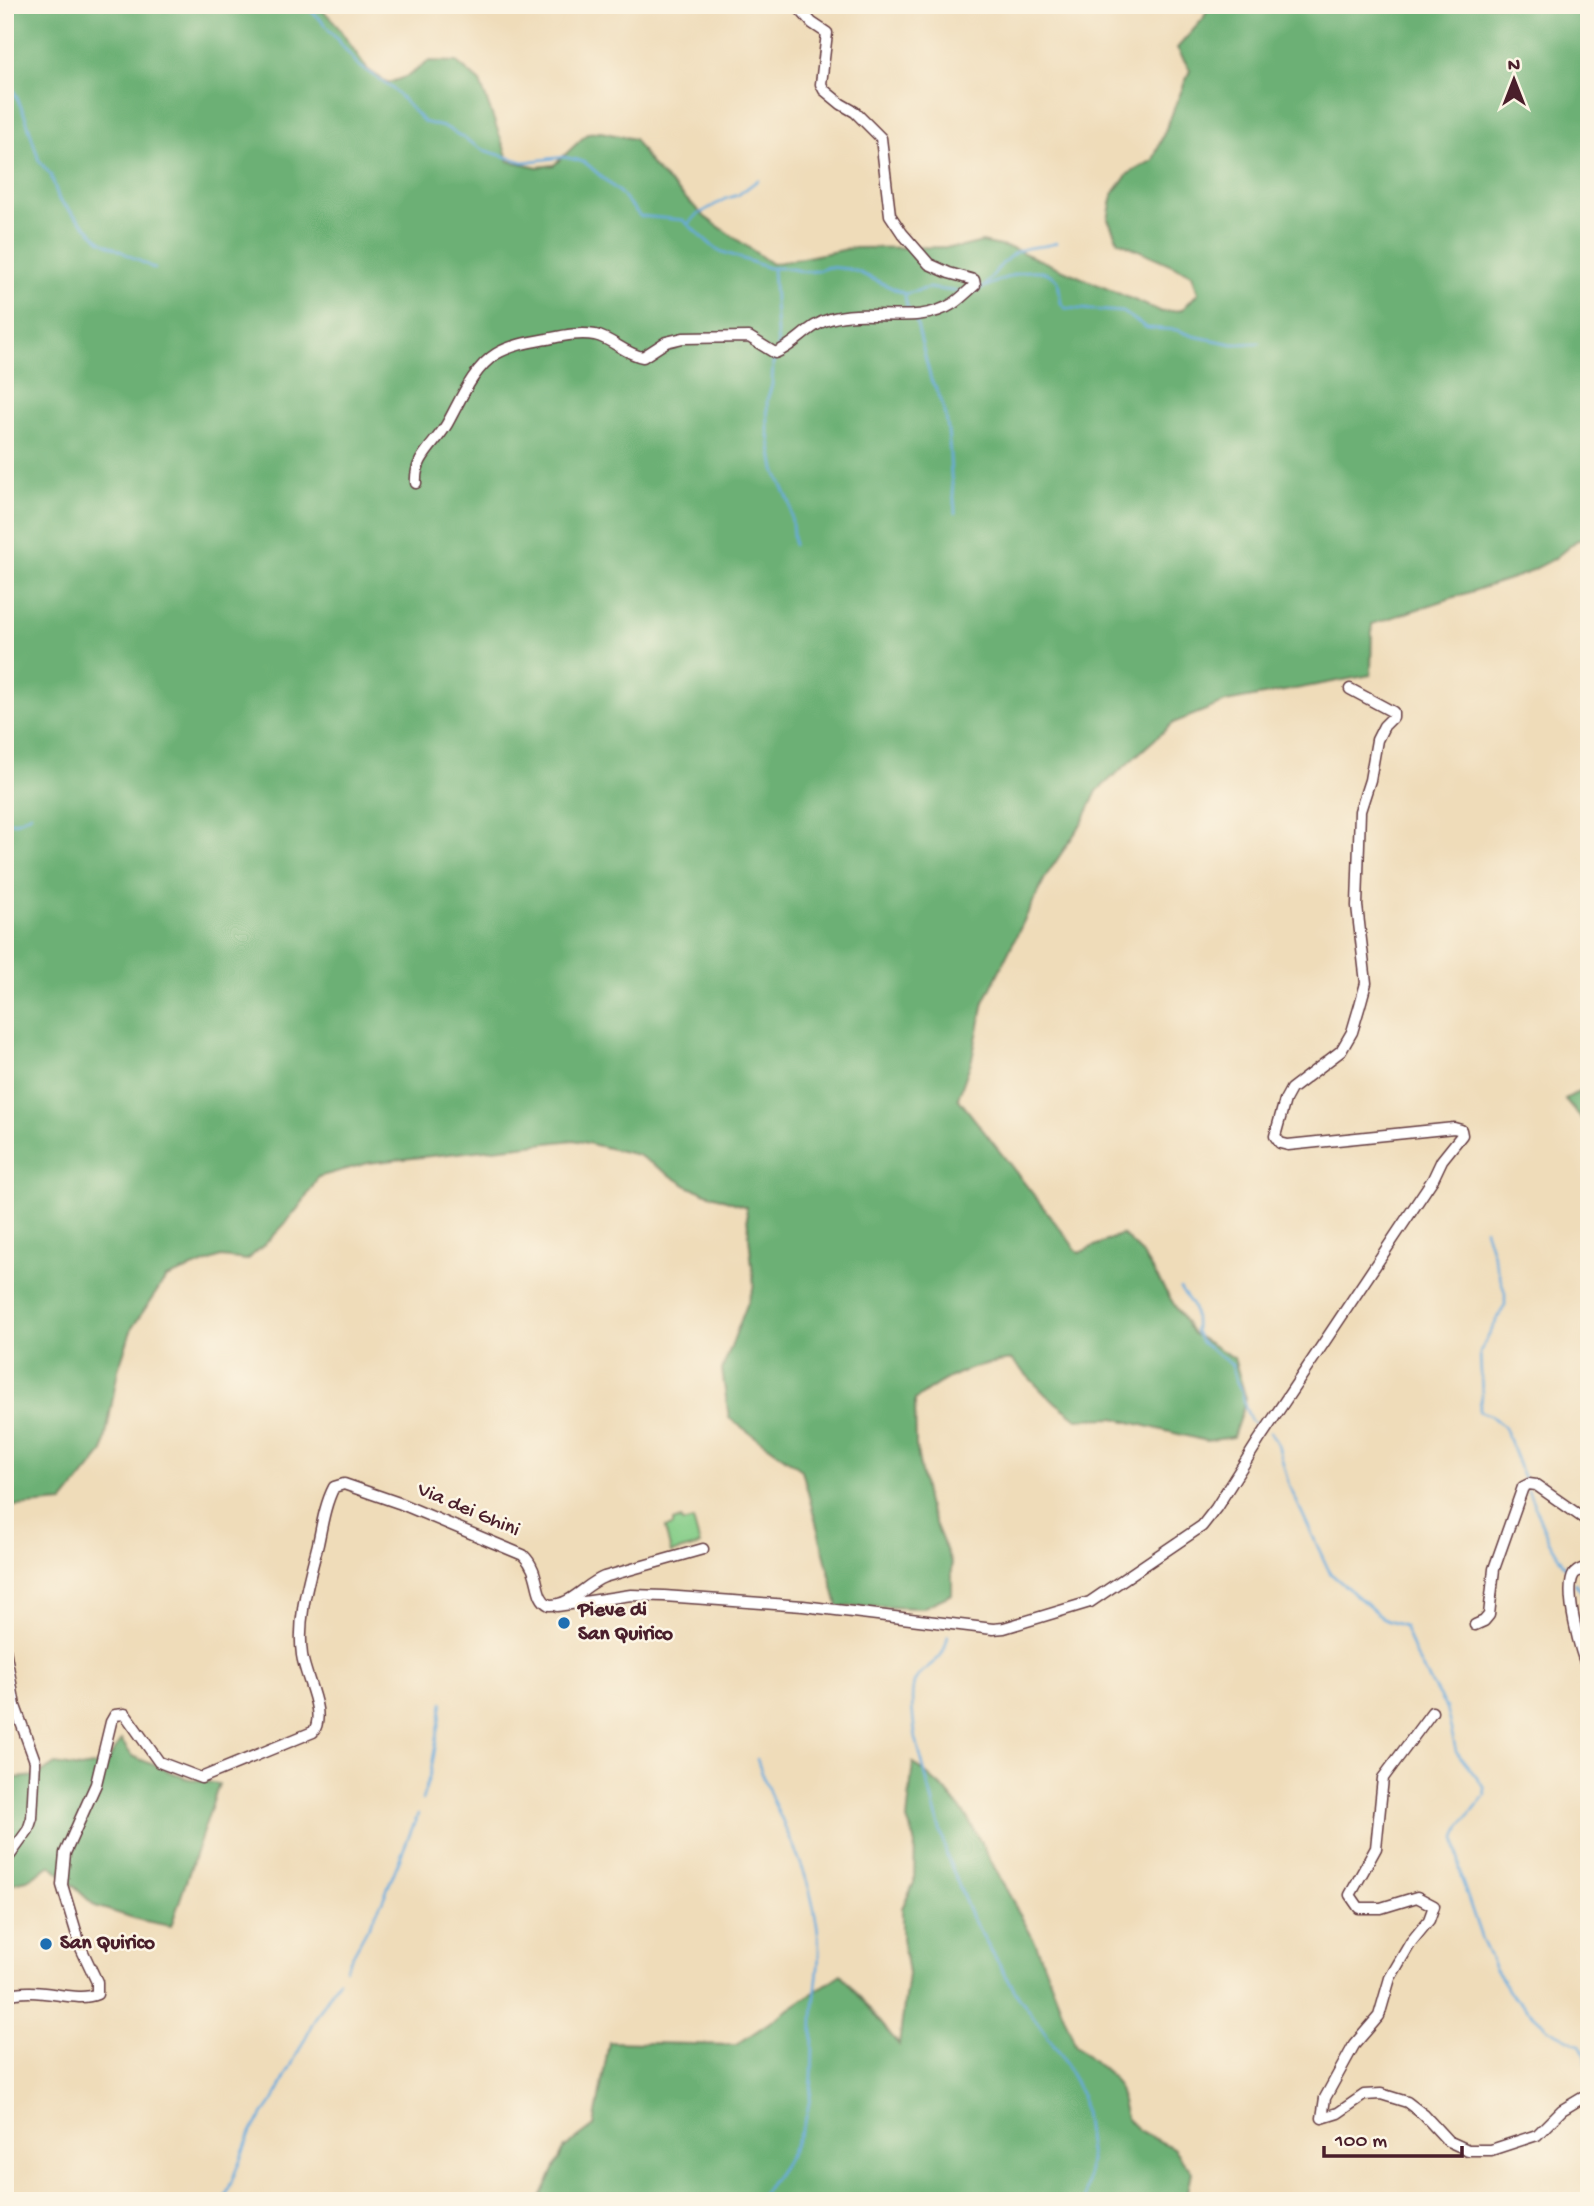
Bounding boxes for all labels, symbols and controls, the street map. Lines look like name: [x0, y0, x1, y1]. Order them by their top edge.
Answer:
north arrow: [1478, 46, 1548, 116]
text: N: [1508, 55, 1520, 78]
street label: Via dei Ghini: [412, 1478, 523, 1544]
place label: Pieve di San Quirico: [577, 1599, 673, 1648]
marker: Pieve di San Quirico: [556, 1615, 572, 1631]
place label: San Quirico: [60, 1932, 155, 1957]
marker: San Quirico: [38, 1936, 54, 1952]
scale bar: [1324, 2115, 1463, 2159]
text: 100 m: [1334, 2130, 1387, 2155]

